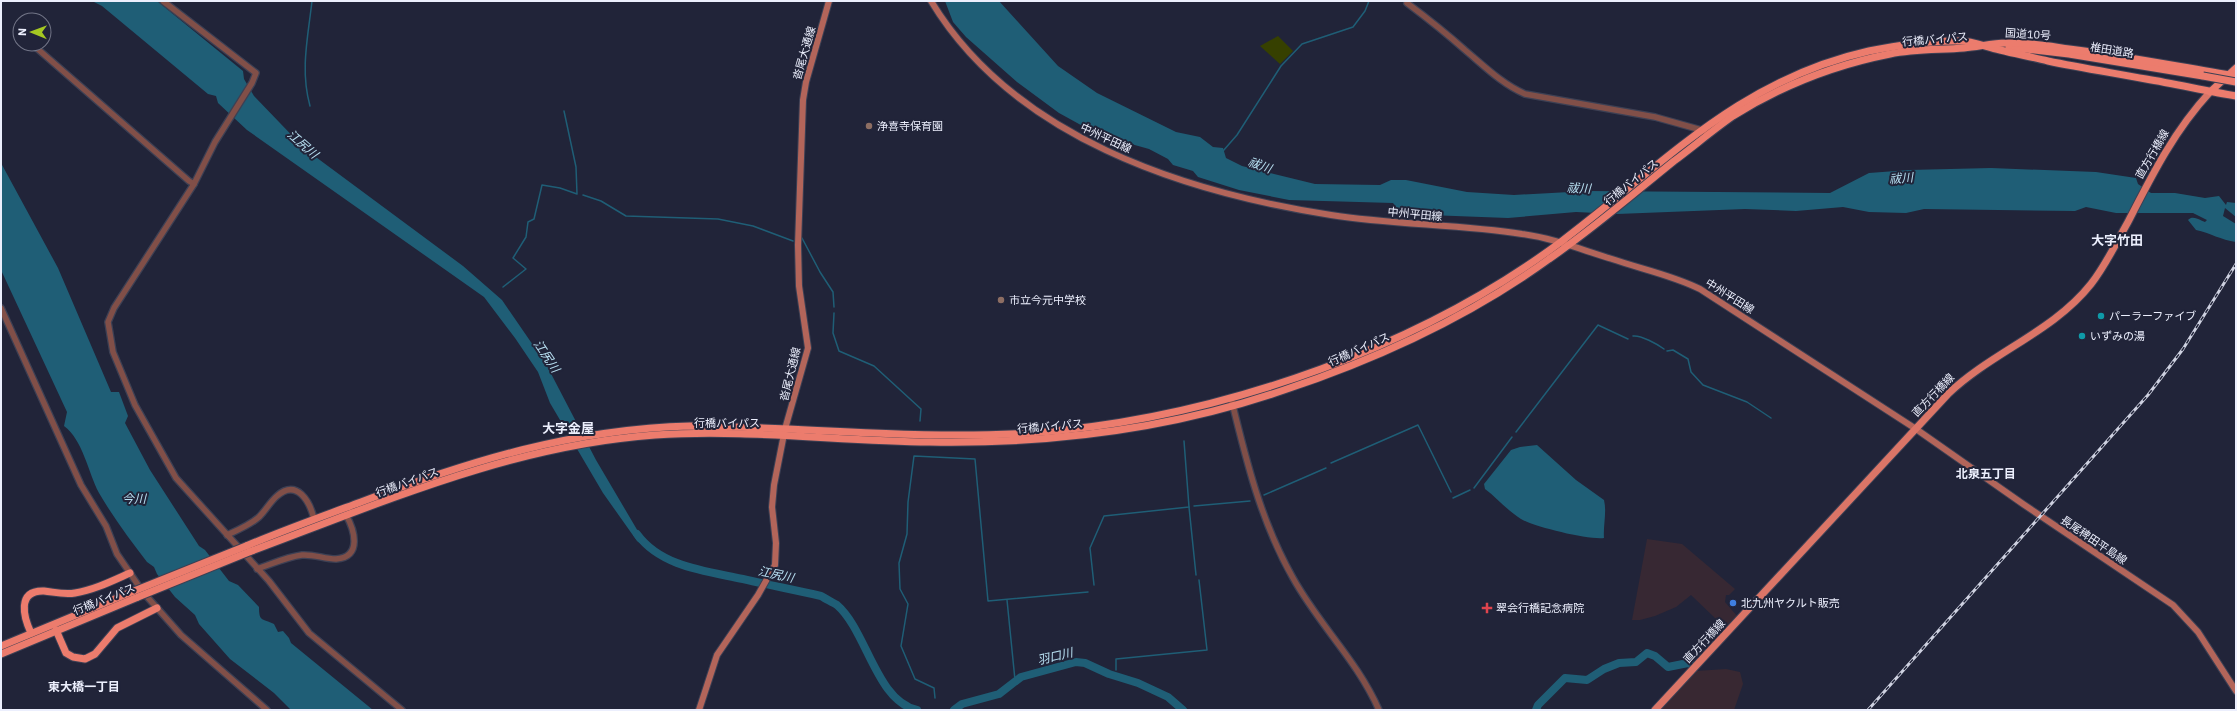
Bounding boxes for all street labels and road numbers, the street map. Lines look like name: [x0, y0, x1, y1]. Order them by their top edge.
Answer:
street label: 沓尾大通線: [790, 25, 818, 81]
street label: 国道10号: [2004, 25, 2052, 43]
street label: 行橋バイパス: [1902, 29, 1968, 49]
street label: 椎田道路: [2089, 40, 2135, 60]
street label: 中州平田線: [1078, 120, 1134, 156]
street label: 直方行橋線: [2132, 127, 2172, 181]
street label: 行橋バイパス: [1601, 156, 1661, 208]
street label: 中州平田線: [1387, 205, 1443, 223]
street label: 中州平田線: [1703, 275, 1757, 317]
street label: 行橋バイパス: [1326, 329, 1392, 369]
street label: 沓尾大通線: [777, 346, 803, 402]
street label: 直方行橋線: [1909, 370, 1957, 420]
street label: 行橋バイパス: [694, 416, 760, 430]
street label: 行橋バイパス: [1017, 416, 1083, 436]
street label: 行橋バイパス: [374, 464, 440, 500]
street label: 長尾稗田平島線: [2058, 513, 2130, 567]
street label: 行橋バイパス: [71, 580, 137, 618]
street label: 直方行橋線: [1680, 616, 1728, 666]

